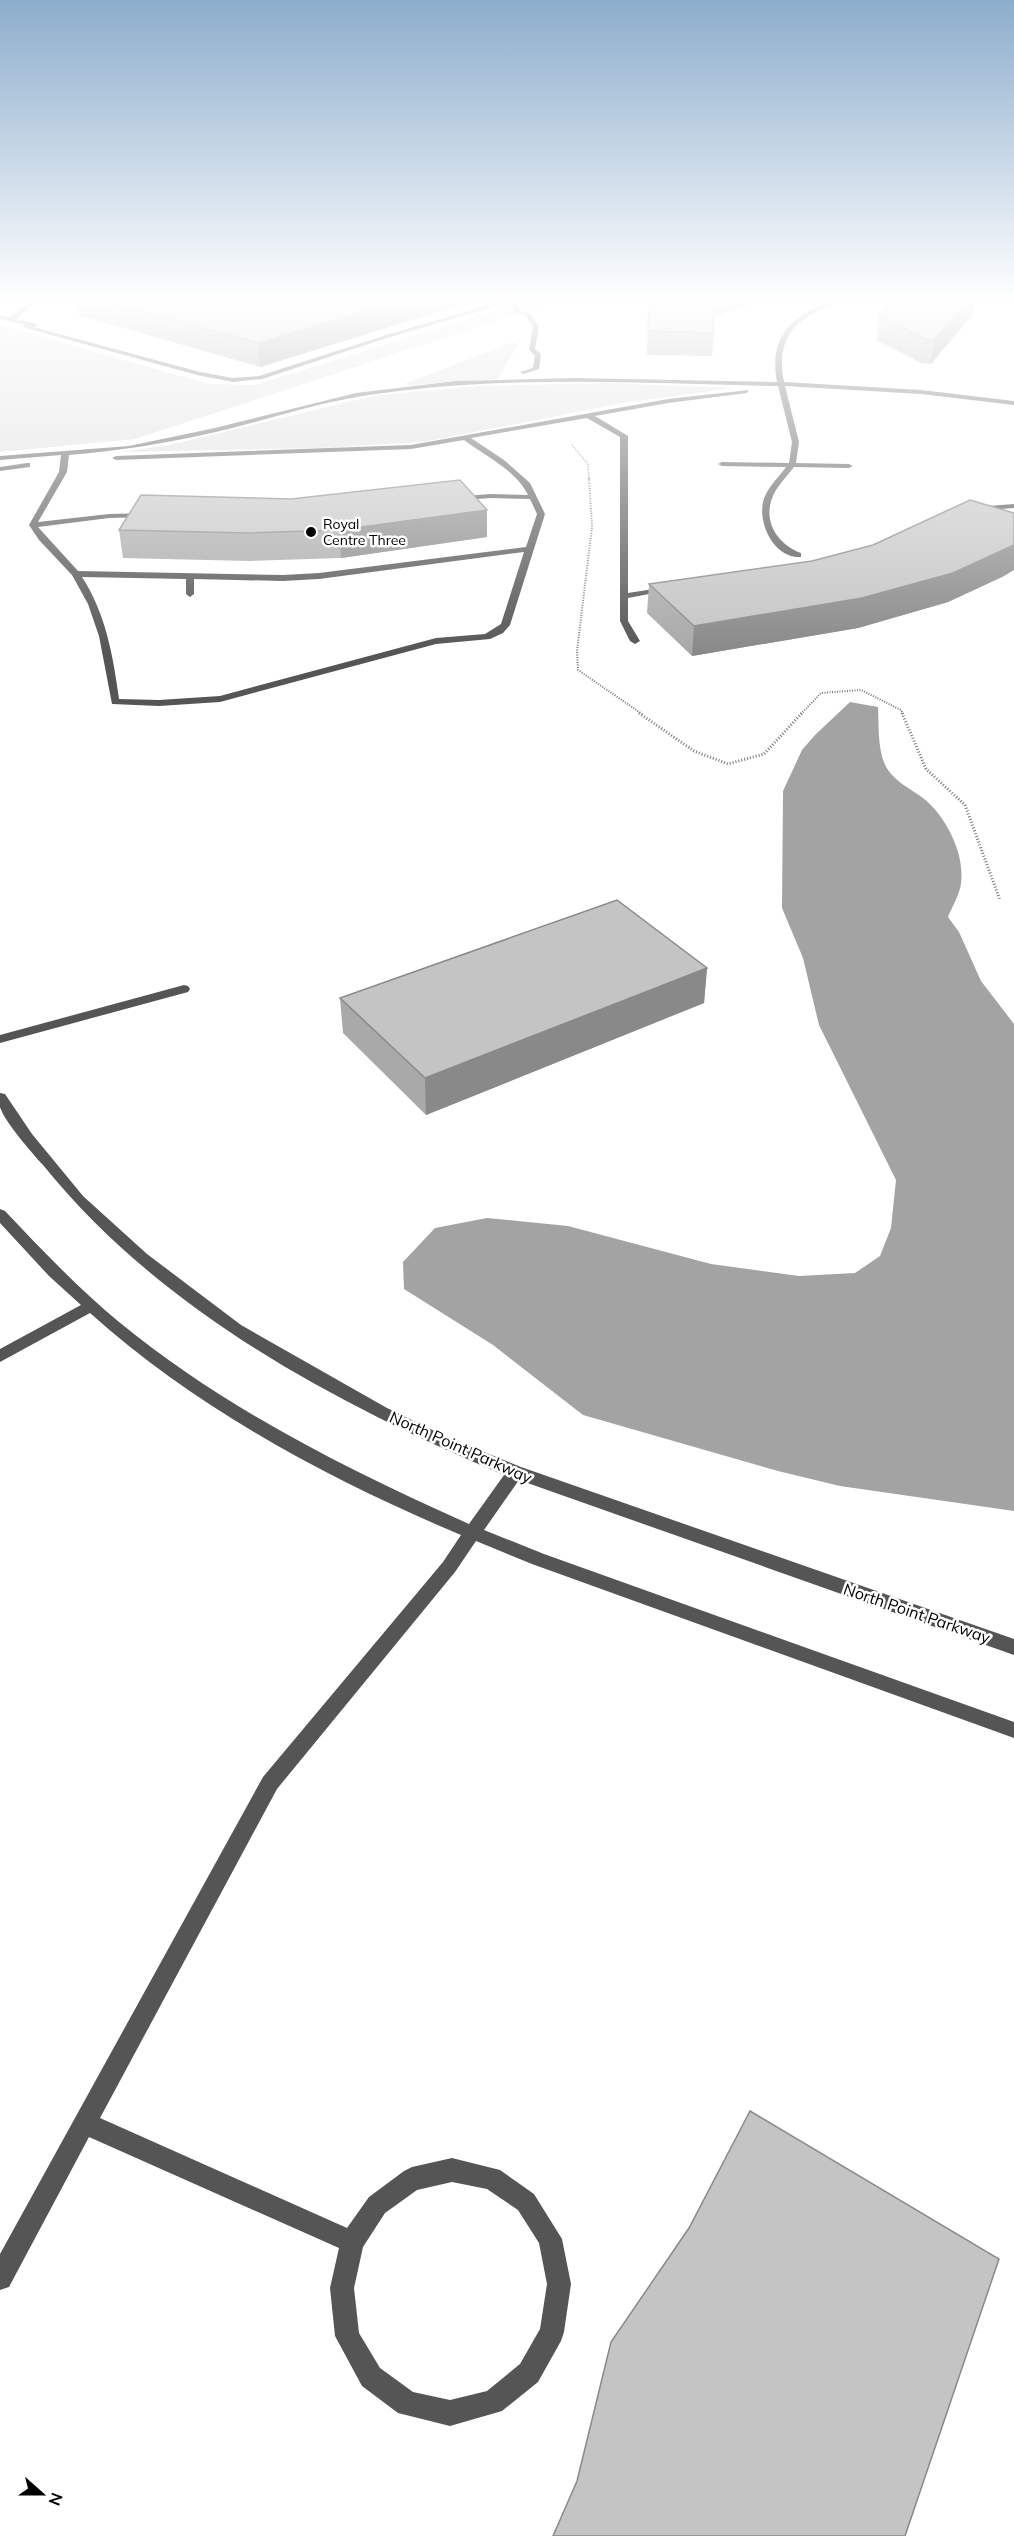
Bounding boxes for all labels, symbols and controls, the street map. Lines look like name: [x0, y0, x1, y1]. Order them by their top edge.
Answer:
place label: Royal Centre Three: [323, 515, 406, 549]
marker: Royal Centre Three: [304, 525, 318, 539]
street label: North Point Parkway: [387, 1407, 536, 1488]
street label: North Point Parkway: [841, 1579, 993, 1648]
north arrow: [12, 2464, 72, 2524]
text: N: [45, 2490, 68, 2509]

